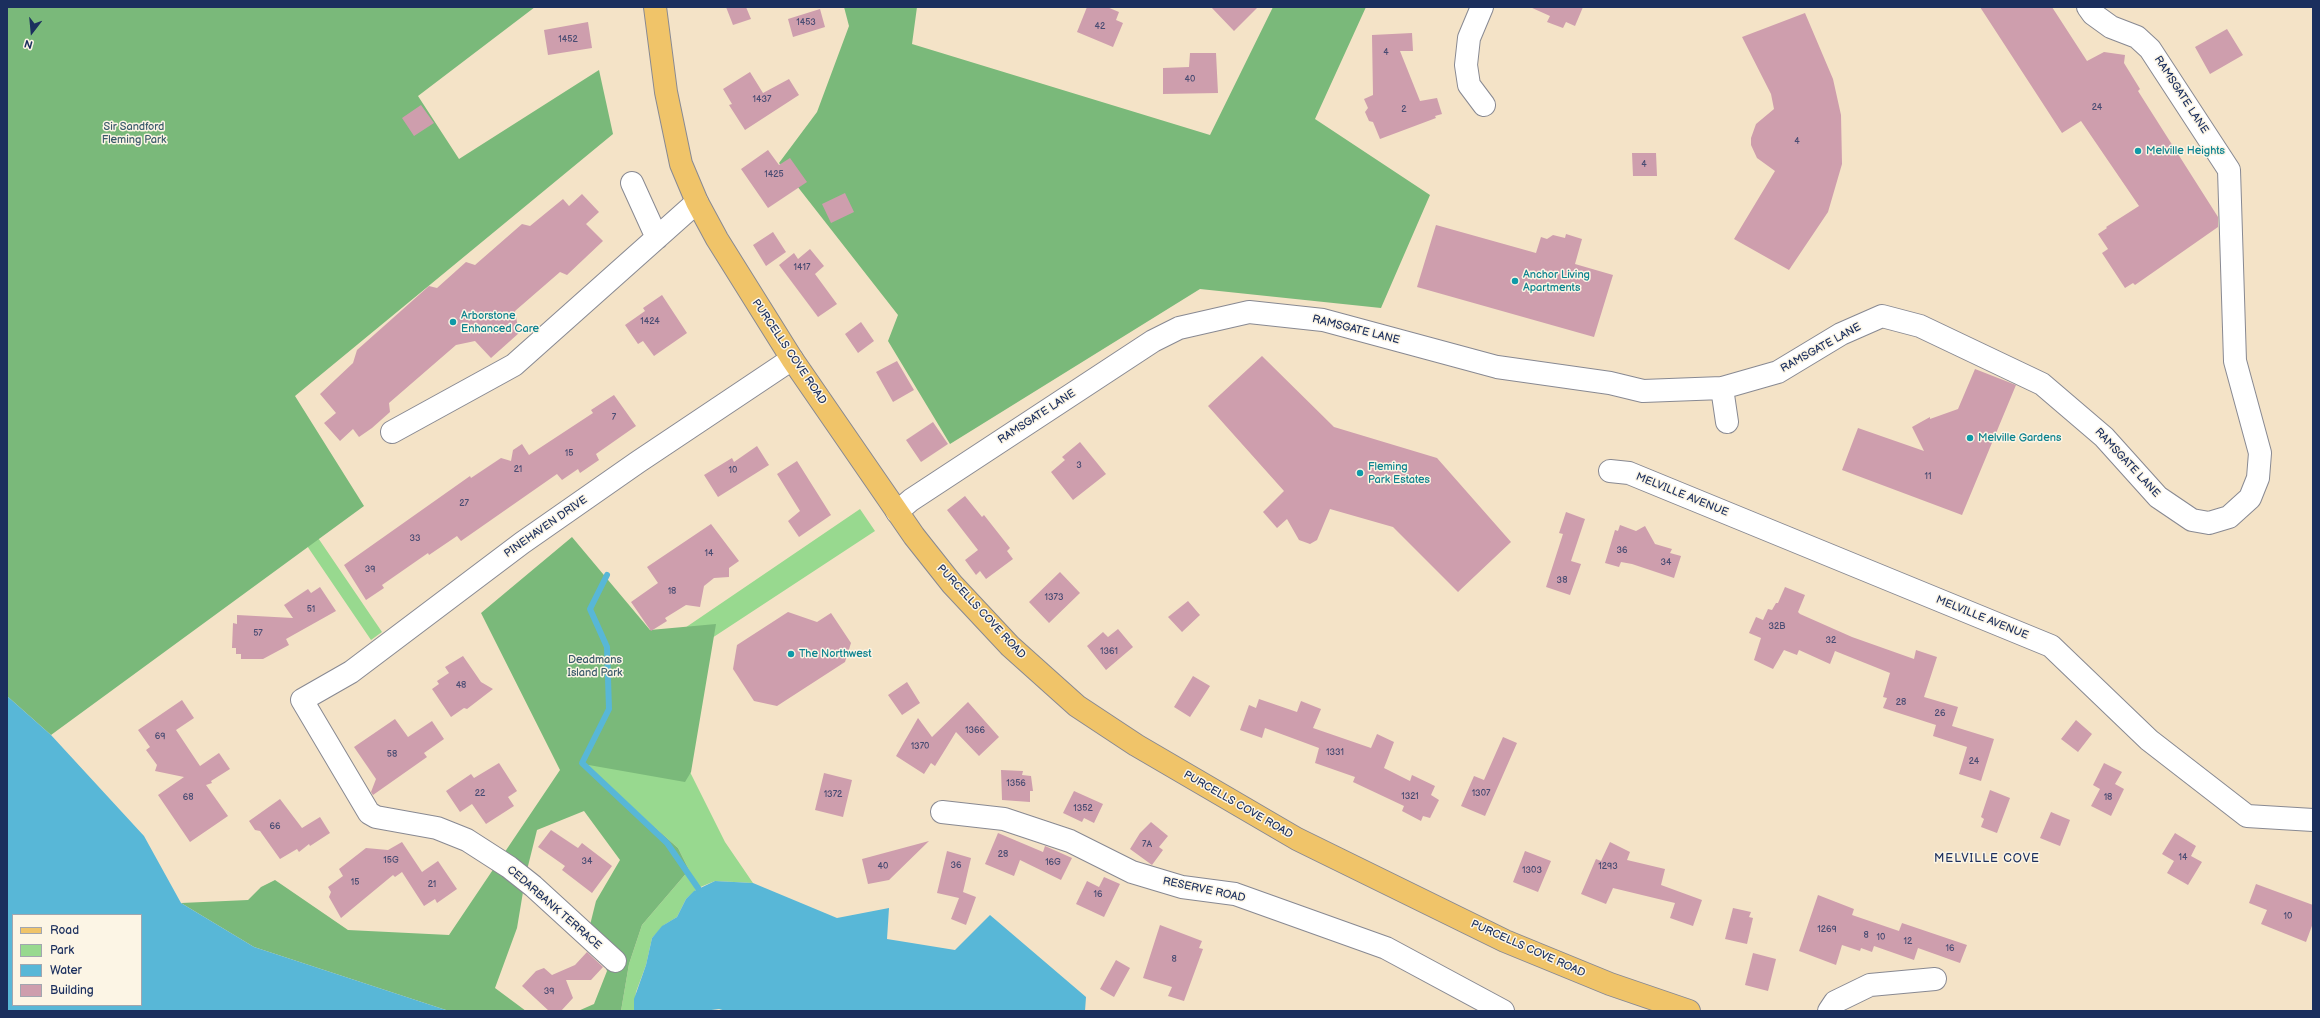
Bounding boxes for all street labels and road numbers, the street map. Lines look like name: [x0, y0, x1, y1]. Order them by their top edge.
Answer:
street label: RAMSGATE LANE: [2151, 54, 2211, 136]
street label: PURCELLS COVE ROAD: [749, 297, 829, 407]
street label: RAMSGATE LANE: [1311, 313, 1401, 347]
street label: RAMSGATE LANE: [1779, 320, 1863, 376]
street label: RAMSGATE LANE: [996, 387, 1078, 447]
street label: RAMSGATE LANE: [2092, 426, 2162, 500]
street label: MELVILLE AVENUE: [1634, 470, 1730, 520]
street label: PINEHAVEN DRIVE: [502, 493, 590, 561]
street label: PURCELLS COVE ROAD: [934, 562, 1028, 662]
street label: MELVILLE AVENUE: [1934, 593, 2030, 643]
street label: PURCELLS COVE ROAD: [1181, 768, 1295, 842]
street label: CEDARBANK TERRACE: [504, 863, 604, 953]
street label: RESERVE ROAD: [1161, 875, 1247, 905]
street label: PURCELLS COVE ROAD: [1469, 918, 1587, 980]

